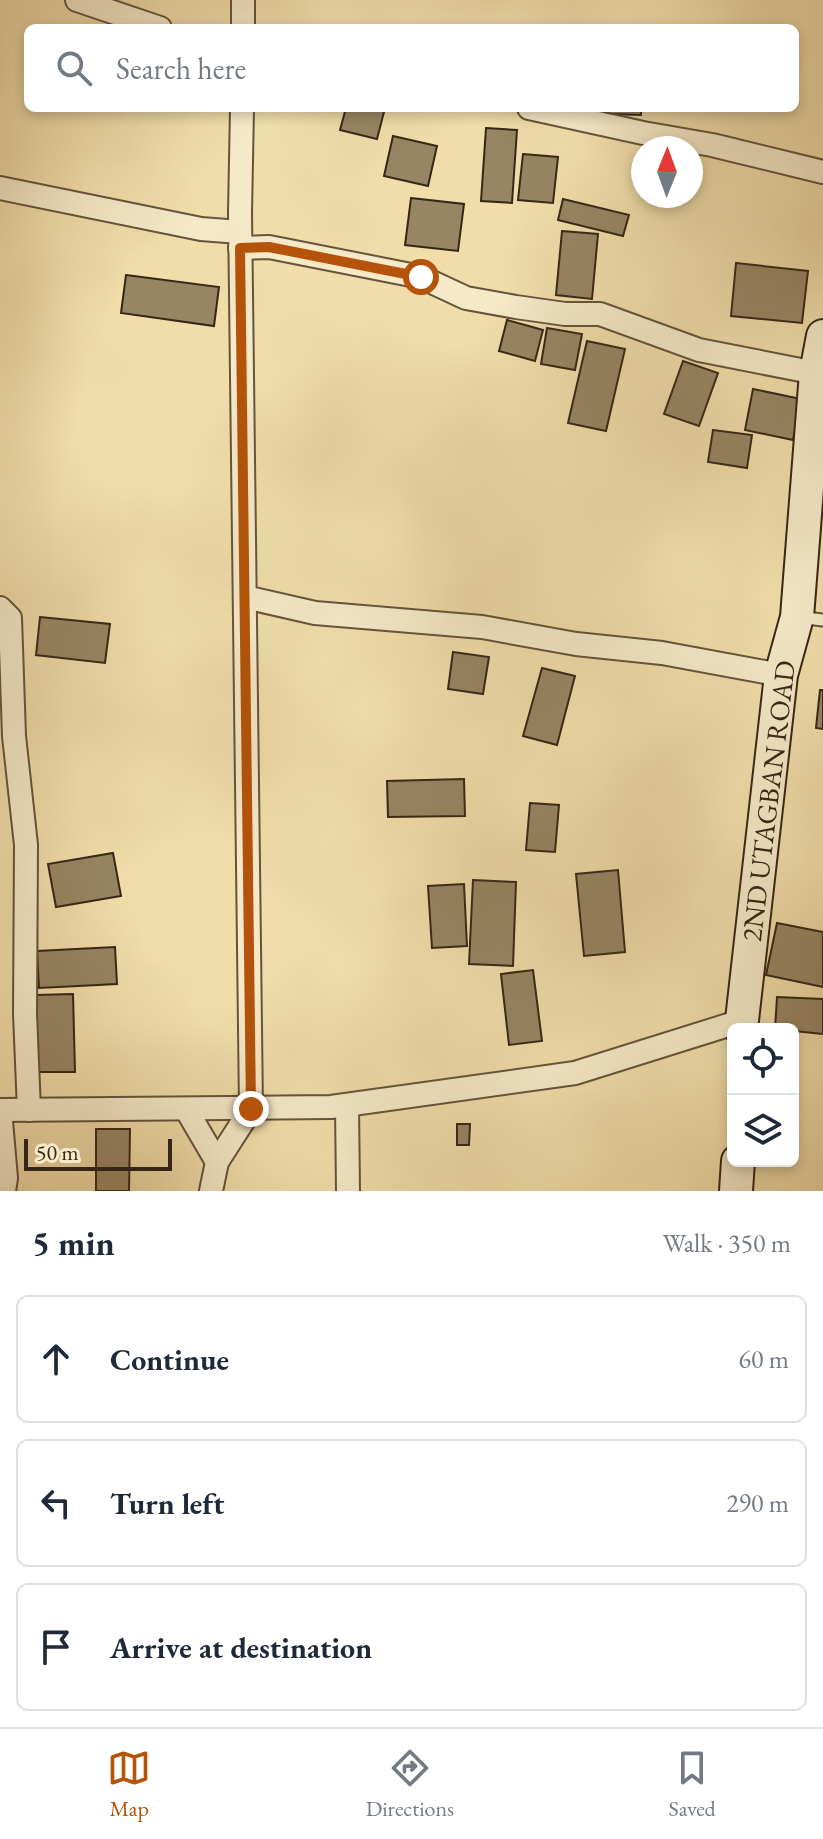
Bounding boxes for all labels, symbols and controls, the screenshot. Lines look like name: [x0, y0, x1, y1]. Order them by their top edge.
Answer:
search box: [24, 24, 799, 112]
icon: search: [52, 46, 96, 90]
text: Search here: [116, 49, 246, 88]
north arrow: [631, 136, 703, 208]
route start: [403, 259, 439, 295]
street label: 2ND UTAGBAN ROAD: [733, 658, 803, 944]
map controls: [727, 1023, 799, 1167]
button: locate: [727, 1023, 799, 1095]
route end: [233, 1091, 269, 1127]
button: layers: [727, 1095, 799, 1167]
scale bar: [24, 1135, 172, 1171]
text: 50 m: [36, 1138, 79, 1167]
text: 5 min: [32, 1221, 115, 1265]
text: Walk · 350 m: [663, 1226, 791, 1260]
icon: ahead: [34, 1337, 78, 1381]
text: Continue: [110, 1340, 229, 1379]
text: 60 m: [739, 1342, 789, 1376]
icon: left: [34, 1481, 78, 1525]
text: Turn left: [110, 1484, 224, 1523]
text: 290 m: [726, 1486, 789, 1520]
icon: arrive: [34, 1625, 78, 1669]
text: Arrive at destination: [110, 1628, 372, 1667]
tab: Map: [107, 1746, 151, 1823]
tab: Directions: [366, 1746, 454, 1823]
tab: Saved: [669, 1746, 716, 1823]

